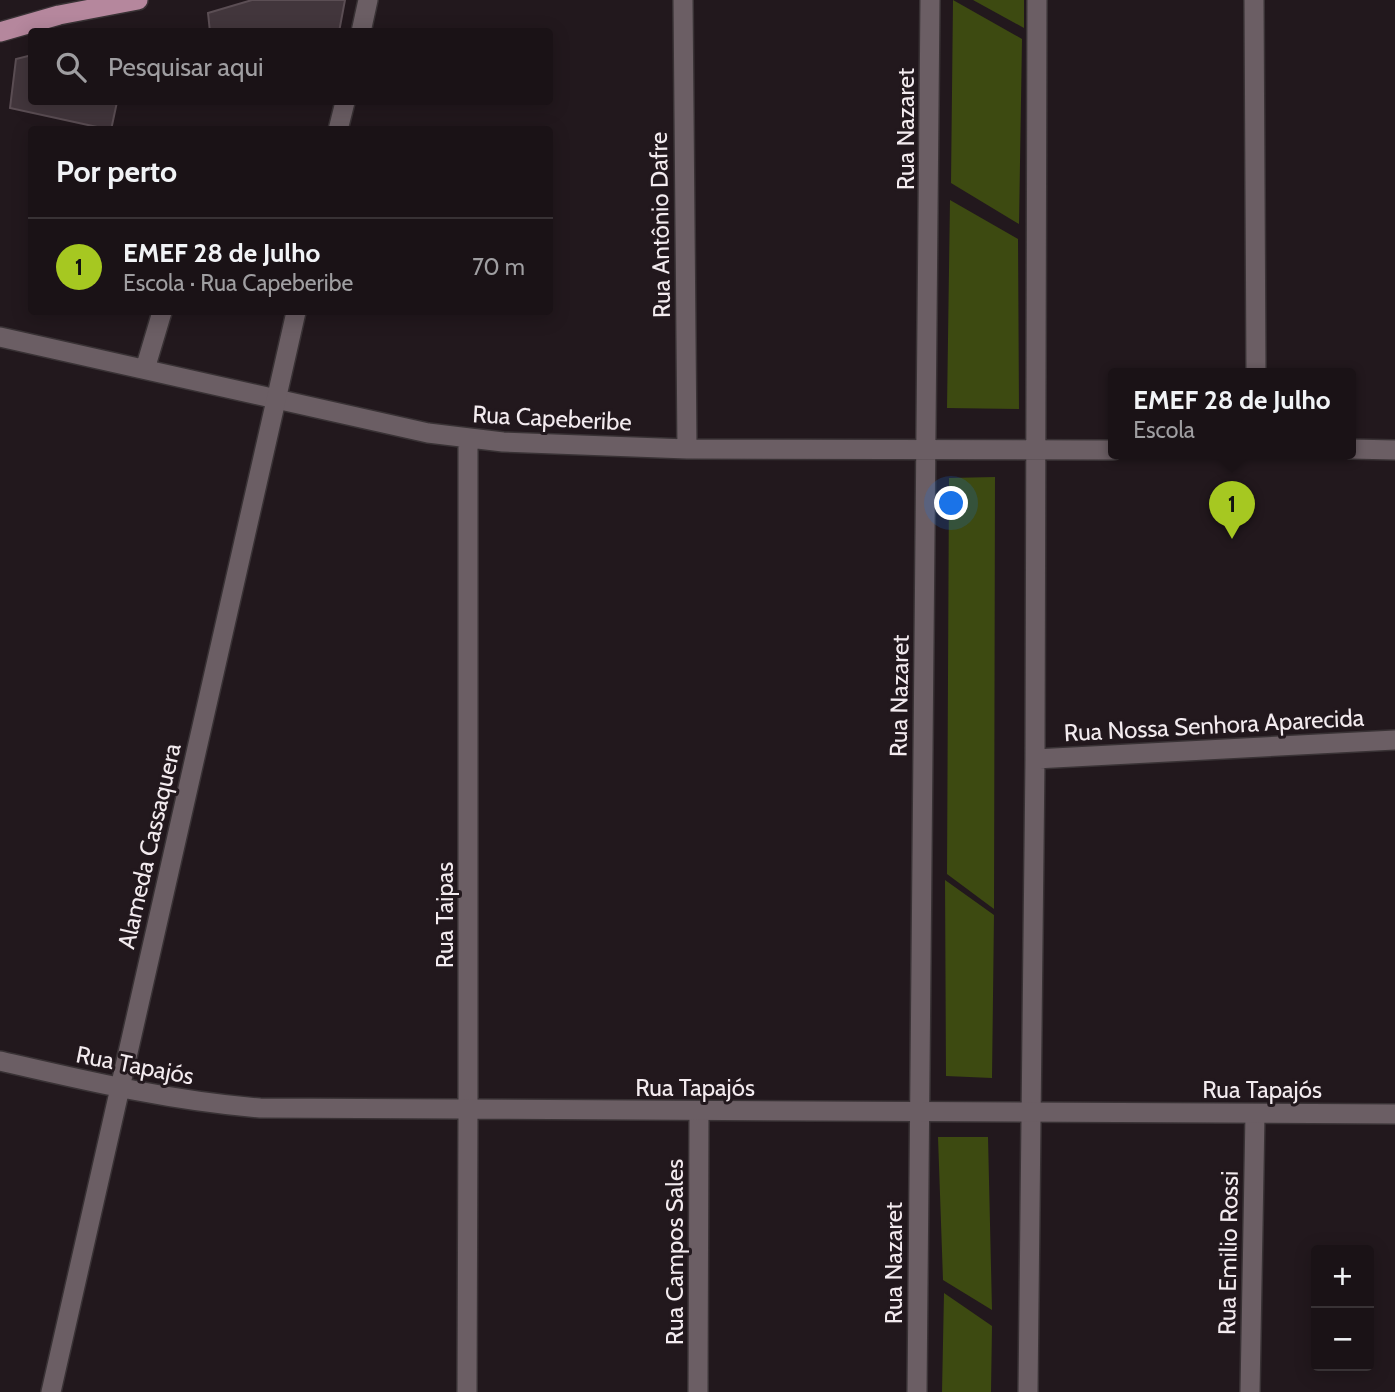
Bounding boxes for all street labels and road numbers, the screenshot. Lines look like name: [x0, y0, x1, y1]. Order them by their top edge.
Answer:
street label: Rua Nazaret: [891, 68, 920, 190]
street label: Rua Antônio Dafre: [644, 132, 676, 318]
street label: Rua Capeberibe: [472, 399, 632, 437]
street label: Rua Nazaret: [883, 635, 915, 757]
street label: Rua Nossa Senhora Aparecida: [1063, 703, 1365, 747]
street label: Alameda Cassaquera: [111, 740, 187, 952]
street label: Rua Taipas: [430, 862, 459, 968]
street label: Rua Tapajós: [74, 1039, 197, 1091]
street label: Rua Tapajós: [635, 1073, 755, 1102]
street label: Rua Tapajós: [1202, 1075, 1322, 1104]
street label: Rua Campos Sales: [660, 1159, 689, 1345]
street label: Rua Emilio Rossi: [1212, 1171, 1244, 1335]
street label: Rua Nazaret: [879, 1202, 908, 1324]

